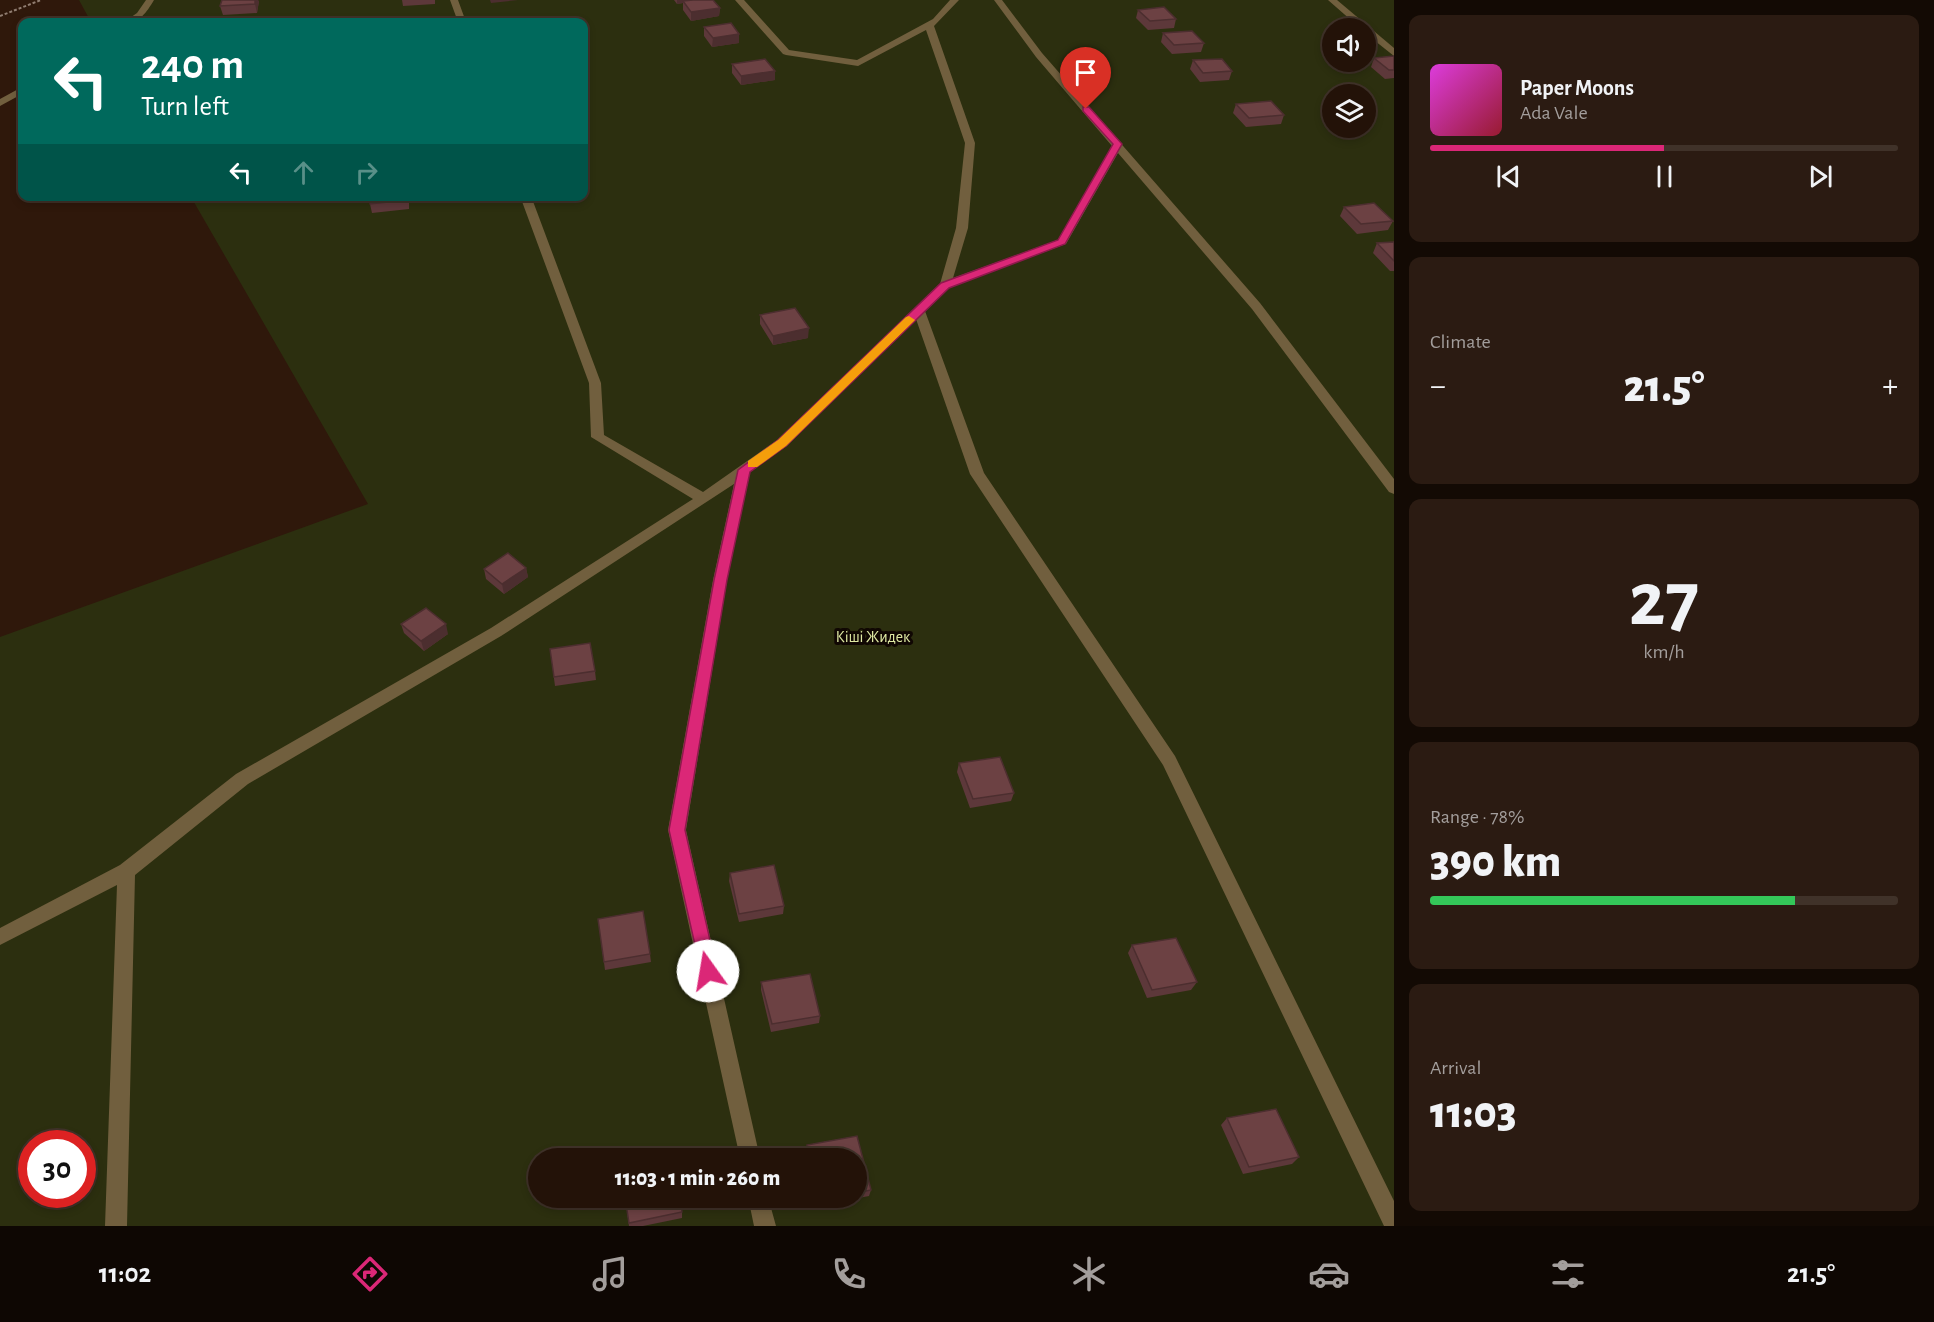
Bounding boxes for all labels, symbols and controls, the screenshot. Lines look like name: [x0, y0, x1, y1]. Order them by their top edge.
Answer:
map controls: [1322, 18, 1376, 138]
button: sound: [1322, 18, 1376, 72]
icon: left: [42, 42, 120, 120]
text: 240 m: [141, 44, 244, 86]
pin: [1060, 47, 1111, 109]
icon: arrive: [1069, 56, 1102, 89]
text: Paper Moons: [1520, 77, 1634, 99]
button: layers: [1322, 84, 1376, 138]
text: Turn left: [141, 93, 229, 120]
text: Ada Vale: [1520, 103, 1588, 123]
icon: left: [224, 156, 257, 189]
icon: ahead: [287, 156, 320, 189]
icon: right: [350, 156, 383, 189]
icon: previous: [1492, 160, 1525, 193]
icon: pause: [1648, 160, 1681, 193]
icon: next: [1804, 160, 1837, 193]
text: Climate: [1430, 332, 1491, 352]
text: 21.5°: [1623, 365, 1705, 410]
text: −: [1430, 370, 1446, 403]
text: +: [1882, 370, 1898, 403]
text: 27: [1629, 562, 1699, 640]
park label: Кіші Жидек: [836, 629, 911, 645]
text: km/h: [1643, 642, 1685, 662]
text: Range · 78%: [1430, 807, 1525, 827]
text: 390 km: [1430, 840, 1561, 885]
position arrow: [676, 939, 740, 1003]
text: Arrival: [1430, 1058, 1481, 1078]
text: 11:03: [1430, 1091, 1517, 1136]
speed limit sign: 30: [18, 1130, 96, 1208]
text: 11:03 · 1 min · 260 m: [615, 1167, 780, 1189]
icon: directions: [349, 1253, 391, 1295]
icon: music: [589, 1253, 631, 1295]
icon: phone: [828, 1253, 870, 1295]
icon: climate: [1068, 1253, 1110, 1295]
icon: car: [1308, 1253, 1350, 1295]
icon: filters: [1547, 1253, 1589, 1295]
text: 11:02: [99, 1260, 151, 1287]
text: 21.5°: [1787, 1260, 1835, 1287]

